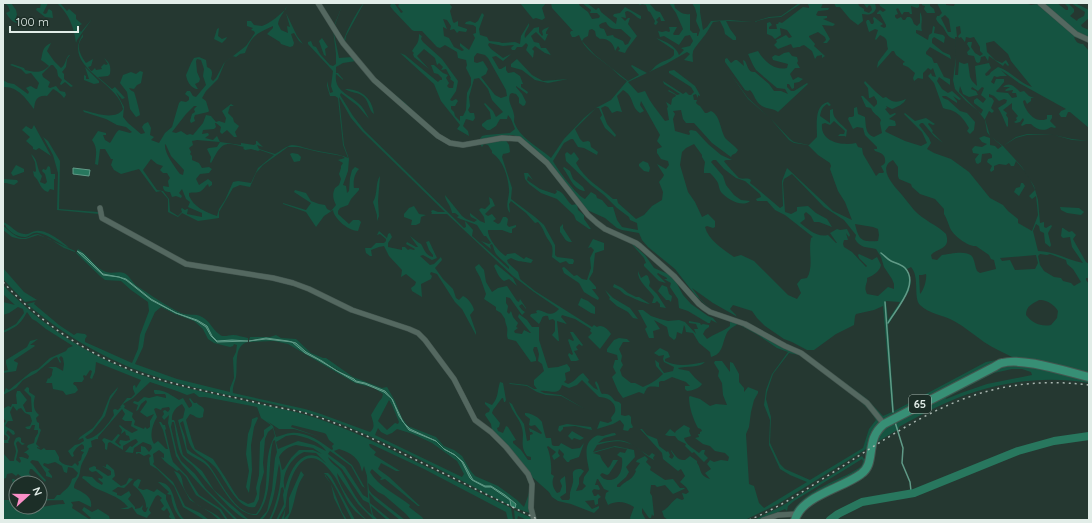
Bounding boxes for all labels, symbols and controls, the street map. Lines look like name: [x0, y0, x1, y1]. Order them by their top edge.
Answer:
scale bar: [10, 8, 78, 34]
text: 100 m: [16, 14, 49, 29]
road number: 65: [909, 395, 931, 413]
north arrow: [8, 475, 48, 515]
text: N: [29, 485, 45, 498]

